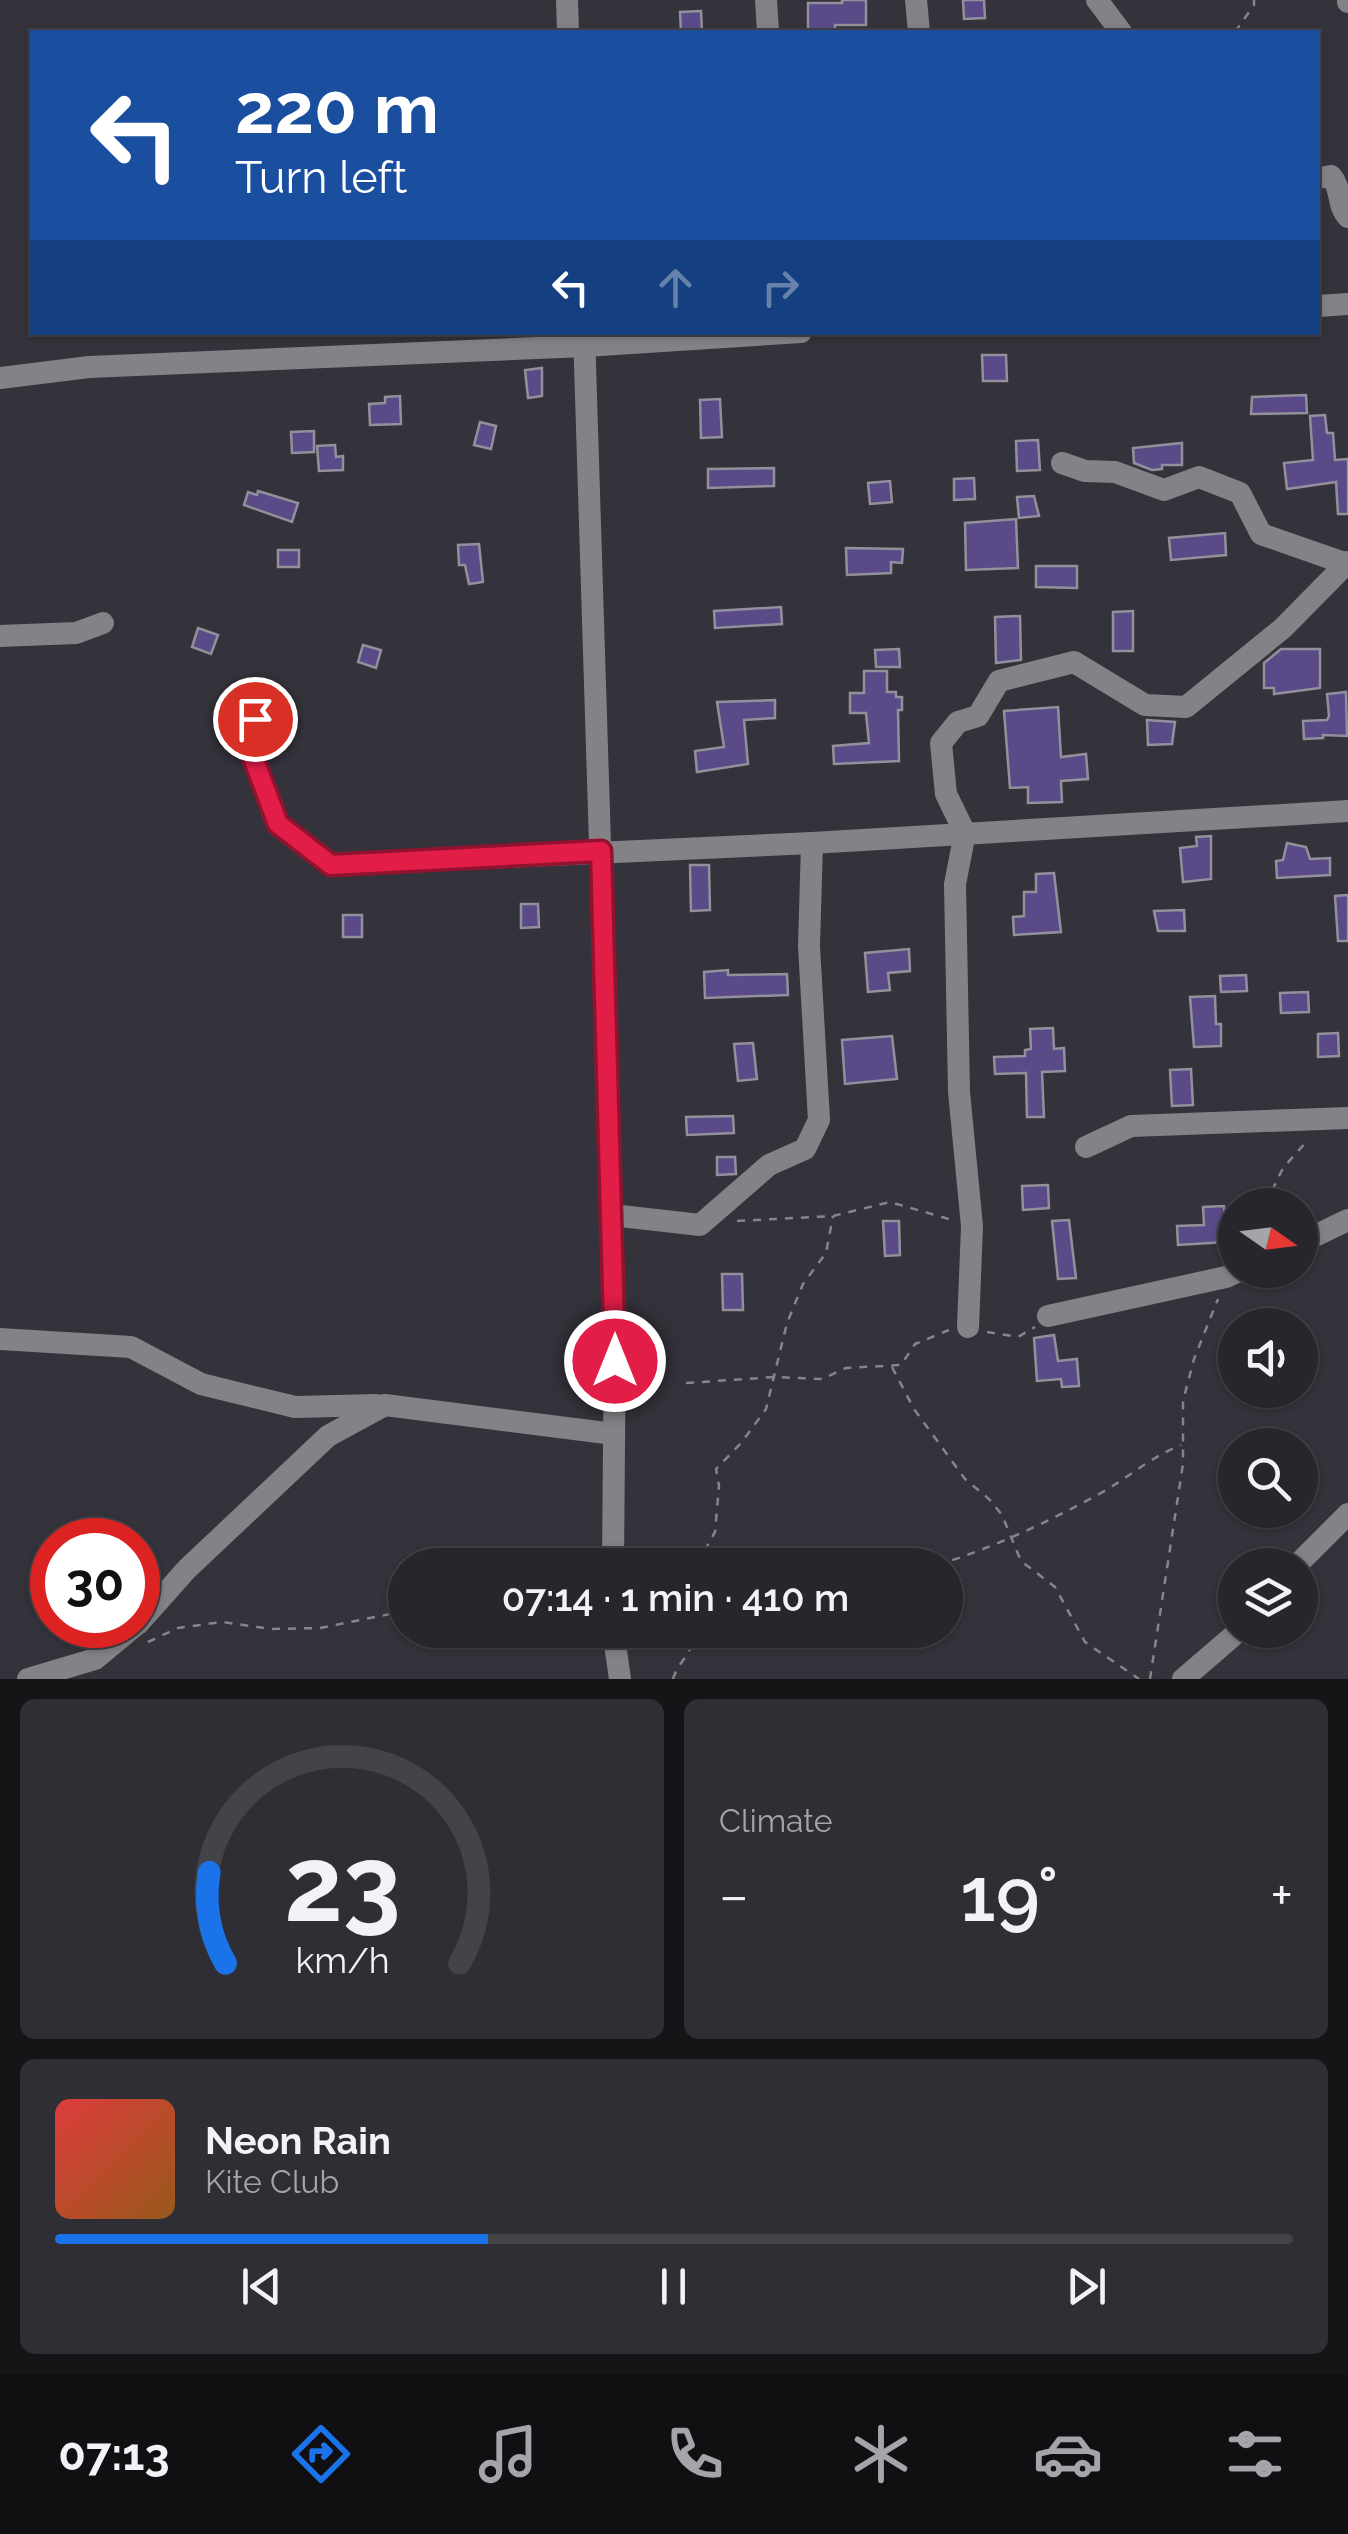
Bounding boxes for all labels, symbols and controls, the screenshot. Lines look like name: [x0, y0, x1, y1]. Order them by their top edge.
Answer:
text: 220 m: [235, 67, 439, 149]
icon: left: [70, 70, 200, 200]
text: Turn left: [235, 151, 407, 204]
icon: left: [543, 260, 598, 315]
icon: ahead: [648, 260, 703, 315]
icon: right: [753, 260, 808, 315]
pin: [213, 677, 298, 762]
icon: arrive: [228, 692, 283, 747]
north arrow: [1218, 1188, 1318, 1288]
map controls: [1218, 1188, 1318, 1648]
button: sound: [1218, 1308, 1318, 1408]
position arrow: [563, 1309, 667, 1413]
button: search: [1218, 1428, 1318, 1528]
speed limit sign: 30: [30, 1518, 160, 1648]
button: layers: [1218, 1548, 1318, 1648]
text: 07:14 · 1 min · 410 m: [502, 1575, 849, 1620]
text: Climate: [719, 1802, 833, 1839]
text: 23: [284, 1823, 400, 1945]
text: 19°: [960, 1850, 1058, 1939]
text: −: [719, 1863, 749, 1928]
text: +: [1270, 1863, 1293, 1928]
text: km/h: [295, 1939, 389, 1981]
text: Neon Rain: [205, 2118, 391, 2163]
text: Kite Club: [205, 2163, 339, 2200]
icon: previous: [234, 2259, 289, 2314]
icon: pause: [646, 2259, 701, 2314]
icon: next: [1059, 2259, 1114, 2314]
icon: directions: [286, 2419, 356, 2489]
icon: music: [473, 2419, 543, 2489]
icon: phone: [660, 2419, 730, 2489]
icon: climate: [846, 2419, 916, 2489]
icon: car: [1033, 2419, 1103, 2489]
icon: filters: [1220, 2419, 1290, 2489]
text: 07:13: [58, 2428, 170, 2481]

